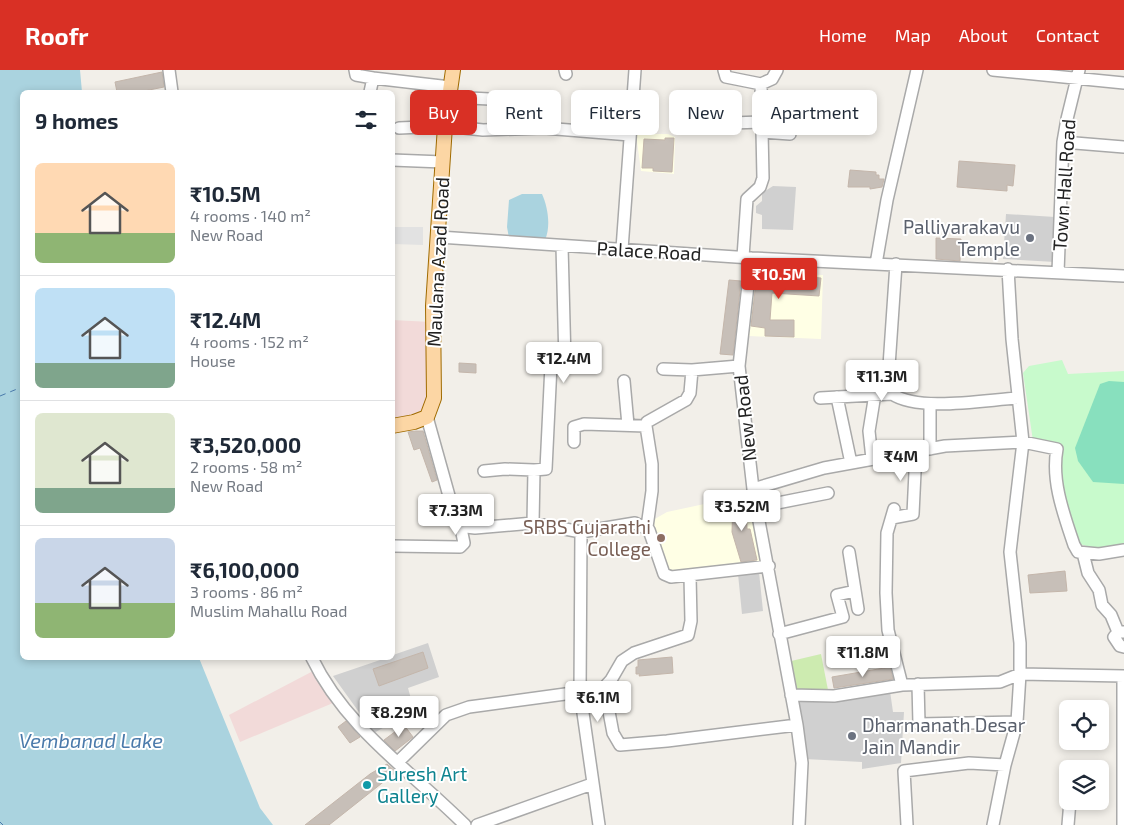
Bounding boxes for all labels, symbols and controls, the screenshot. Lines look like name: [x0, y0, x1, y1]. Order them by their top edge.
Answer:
text: Roofr: [25, 21, 89, 50]
text: Home: [819, 24, 867, 46]
text: Map: [895, 24, 931, 46]
text: About: [959, 24, 1008, 46]
text: Contact: [1036, 24, 1099, 46]
chip: Buy: [410, 90, 477, 135]
chip: Rent: [487, 90, 561, 135]
chip: Filters: [571, 90, 659, 135]
chip: New: [669, 90, 742, 135]
chip: Apartment: [752, 90, 877, 135]
icon: filters: [352, 106, 380, 134]
text: 9 homes: [35, 108, 118, 133]
street label: Town Hall Road: [1047, 118, 1080, 252]
street label: Maulana Azad Road: [422, 176, 453, 347]
text: ₹10.5M: [190, 181, 261, 206]
icon: home: [75, 183, 135, 243]
text: 4 rooms · 140 m²: [190, 206, 311, 225]
place label: Palliyarakavu Temple: [903, 215, 1020, 260]
text: New Road: [190, 225, 263, 244]
marker: Palliyarakavu Temple: [1024, 232, 1036, 244]
street label: Palace Road: [596, 236, 702, 265]
pin: ₹10.5M: [738, 258, 820, 300]
text: ₹10.5M: [752, 264, 806, 283]
text: ₹12.4M: [190, 307, 261, 332]
icon: home: [75, 308, 135, 368]
text: 4 rooms · 152 m²: [190, 332, 309, 351]
pin: ₹12.4M: [523, 342, 605, 384]
text: ₹12.4M: [537, 348, 591, 367]
text: House: [190, 351, 236, 370]
pin: ₹11.3M: [841, 360, 923, 402]
text: ₹11.3M: [857, 366, 907, 385]
street label: New Road: [729, 374, 760, 462]
text: ₹3,520,000: [190, 432, 301, 457]
icon: home: [75, 433, 135, 493]
pin: ₹4M: [877, 440, 925, 482]
text: ₹4M: [884, 446, 918, 465]
text: 2 rooms · 58 m²: [190, 457, 303, 476]
text: New Road: [190, 476, 263, 495]
pin: ₹3.52M: [701, 490, 783, 532]
pin: ₹7.33M: [415, 494, 497, 536]
text: ₹3.52M: [714, 496, 770, 515]
text: ₹7.33M: [429, 500, 483, 519]
place label: SRBS Gujarathi College: [523, 515, 651, 560]
marker: SRBS Gujarathi College: [655, 532, 667, 544]
text: ₹6,100,000: [190, 557, 299, 582]
icon: home: [75, 558, 135, 618]
text: 3 rooms · 86 m²: [190, 582, 303, 601]
text: Muslim Mahallu Road: [190, 601, 348, 620]
pin: ₹11.8M: [822, 636, 904, 678]
text: ₹11.8M: [837, 642, 889, 661]
pin: ₹6.1M: [563, 680, 633, 723]
text: ₹6.1M: [576, 687, 620, 706]
pin: ₹8.29M: [358, 696, 440, 738]
map controls: [1059, 700, 1109, 810]
button: locate: [1059, 700, 1109, 750]
text: ₹8.29M: [371, 702, 427, 721]
place label: Dharmanath Desar Jain Mandir: [862, 713, 1026, 758]
water label: Vembanad Lake: [19, 728, 163, 752]
marker: Dharmanath Desar Jain Mandir: [846, 730, 858, 742]
button: layers: [1059, 760, 1109, 810]
place label: Suresh Art Gallery: [377, 762, 467, 807]
marker: Suresh Art Gallery: [361, 779, 373, 791]

